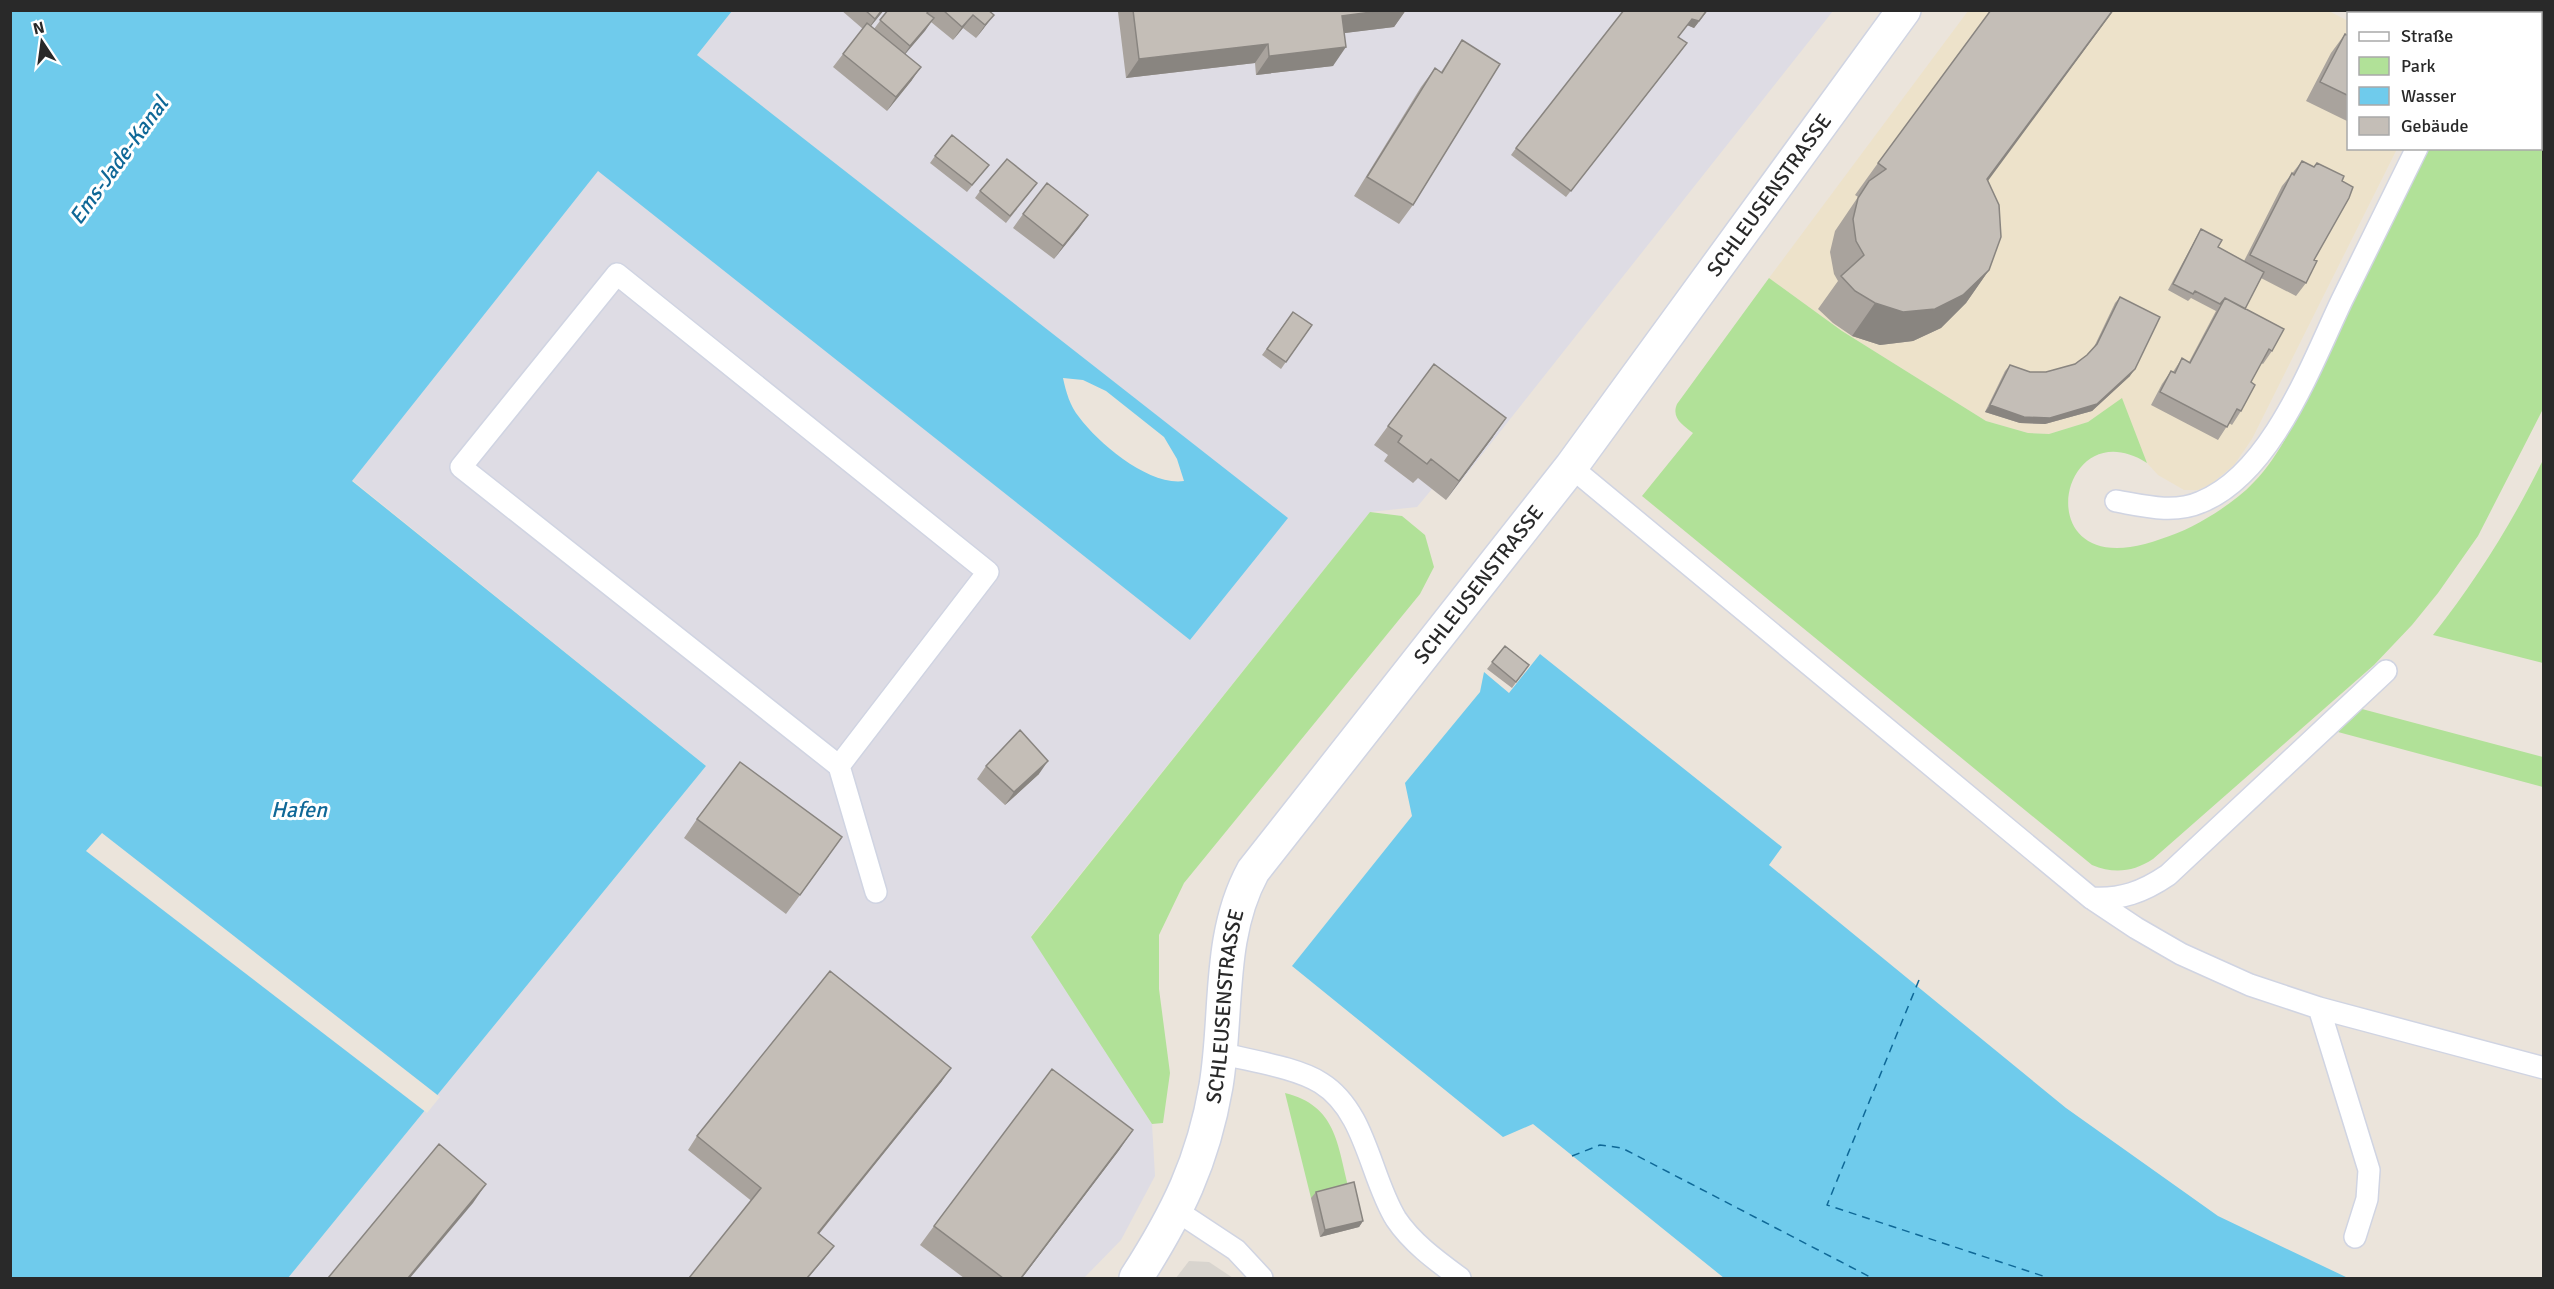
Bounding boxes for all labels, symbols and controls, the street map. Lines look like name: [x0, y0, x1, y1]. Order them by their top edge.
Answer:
north arrow: [12, 12, 72, 72]
legend: [2347, 12, 2542, 150]
text: N: [31, 17, 47, 39]
text: Straße: [2401, 25, 2453, 47]
text: Park: [2401, 55, 2436, 77]
text: Wasser: [2401, 85, 2457, 107]
water label: Ems-Jade-Kanal: [63, 90, 175, 230]
street label: SCHLEUSENSTRASSE: [1701, 109, 1837, 282]
text: Gebäude: [2401, 115, 2469, 137]
street label: SCHLEUSENSTRASSE: [1408, 500, 1549, 669]
water label: Hafen: [271, 796, 328, 823]
street label: SCHLEUSENSTRASSE: [1200, 906, 1250, 1106]

